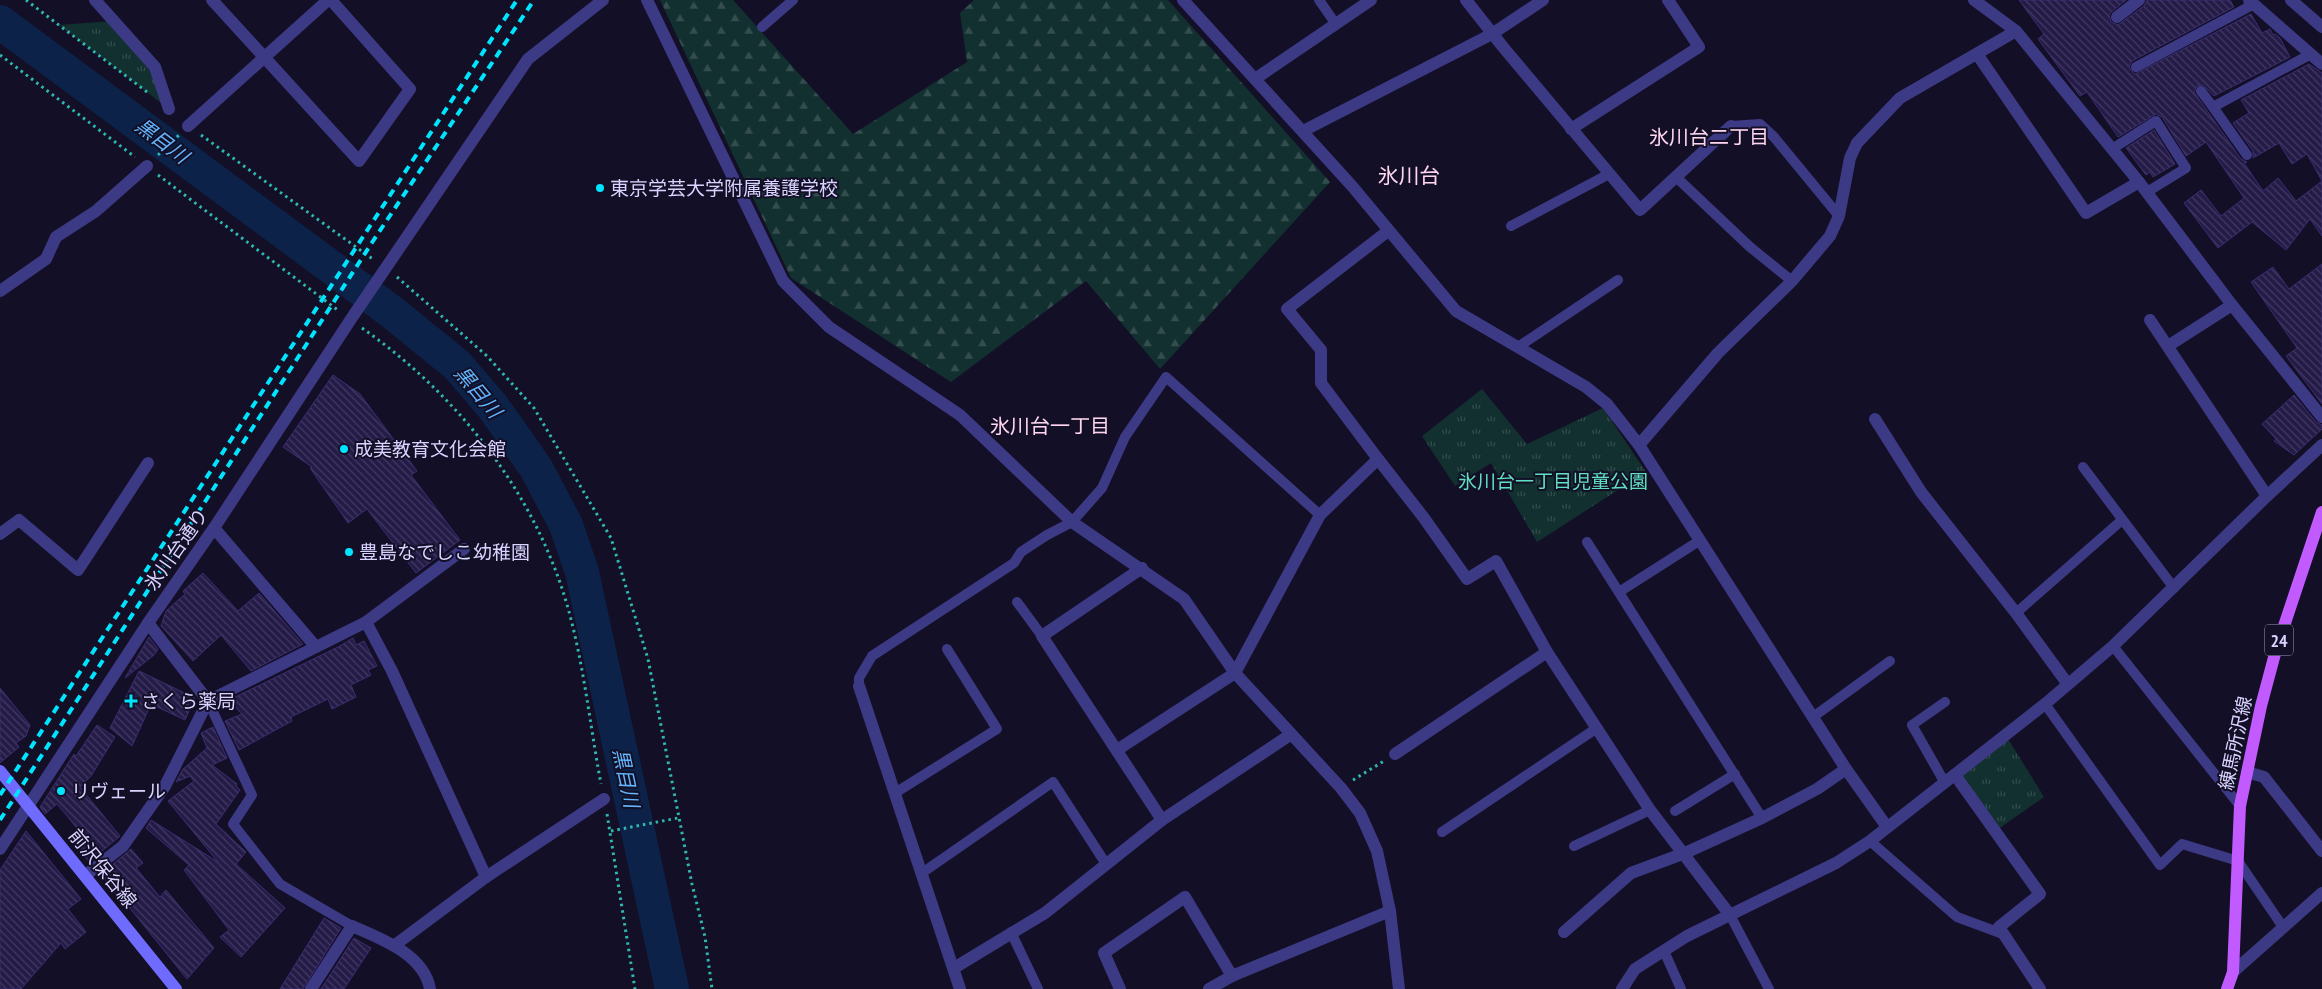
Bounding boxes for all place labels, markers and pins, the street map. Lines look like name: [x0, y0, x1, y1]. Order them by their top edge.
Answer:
place label: 東京学芸大学附属養護学校: [610, 176, 838, 200]
marker: 東京学芸大学附属養護学校: [594, 182, 606, 194]
place label: 成美教育文化会館: [354, 437, 506, 461]
marker: 成美教育文化会館: [338, 443, 350, 455]
place label: 豊島なでしこ幼稚園: [359, 540, 530, 564]
marker: 豊島なでしこ幼稚園: [343, 546, 355, 558]
place label: さくら薬局: [141, 689, 236, 713]
marker: さくら薬局: [125, 695, 137, 707]
place label: リヴェール: [71, 779, 166, 803]
marker: リヴェール: [55, 785, 67, 797]

